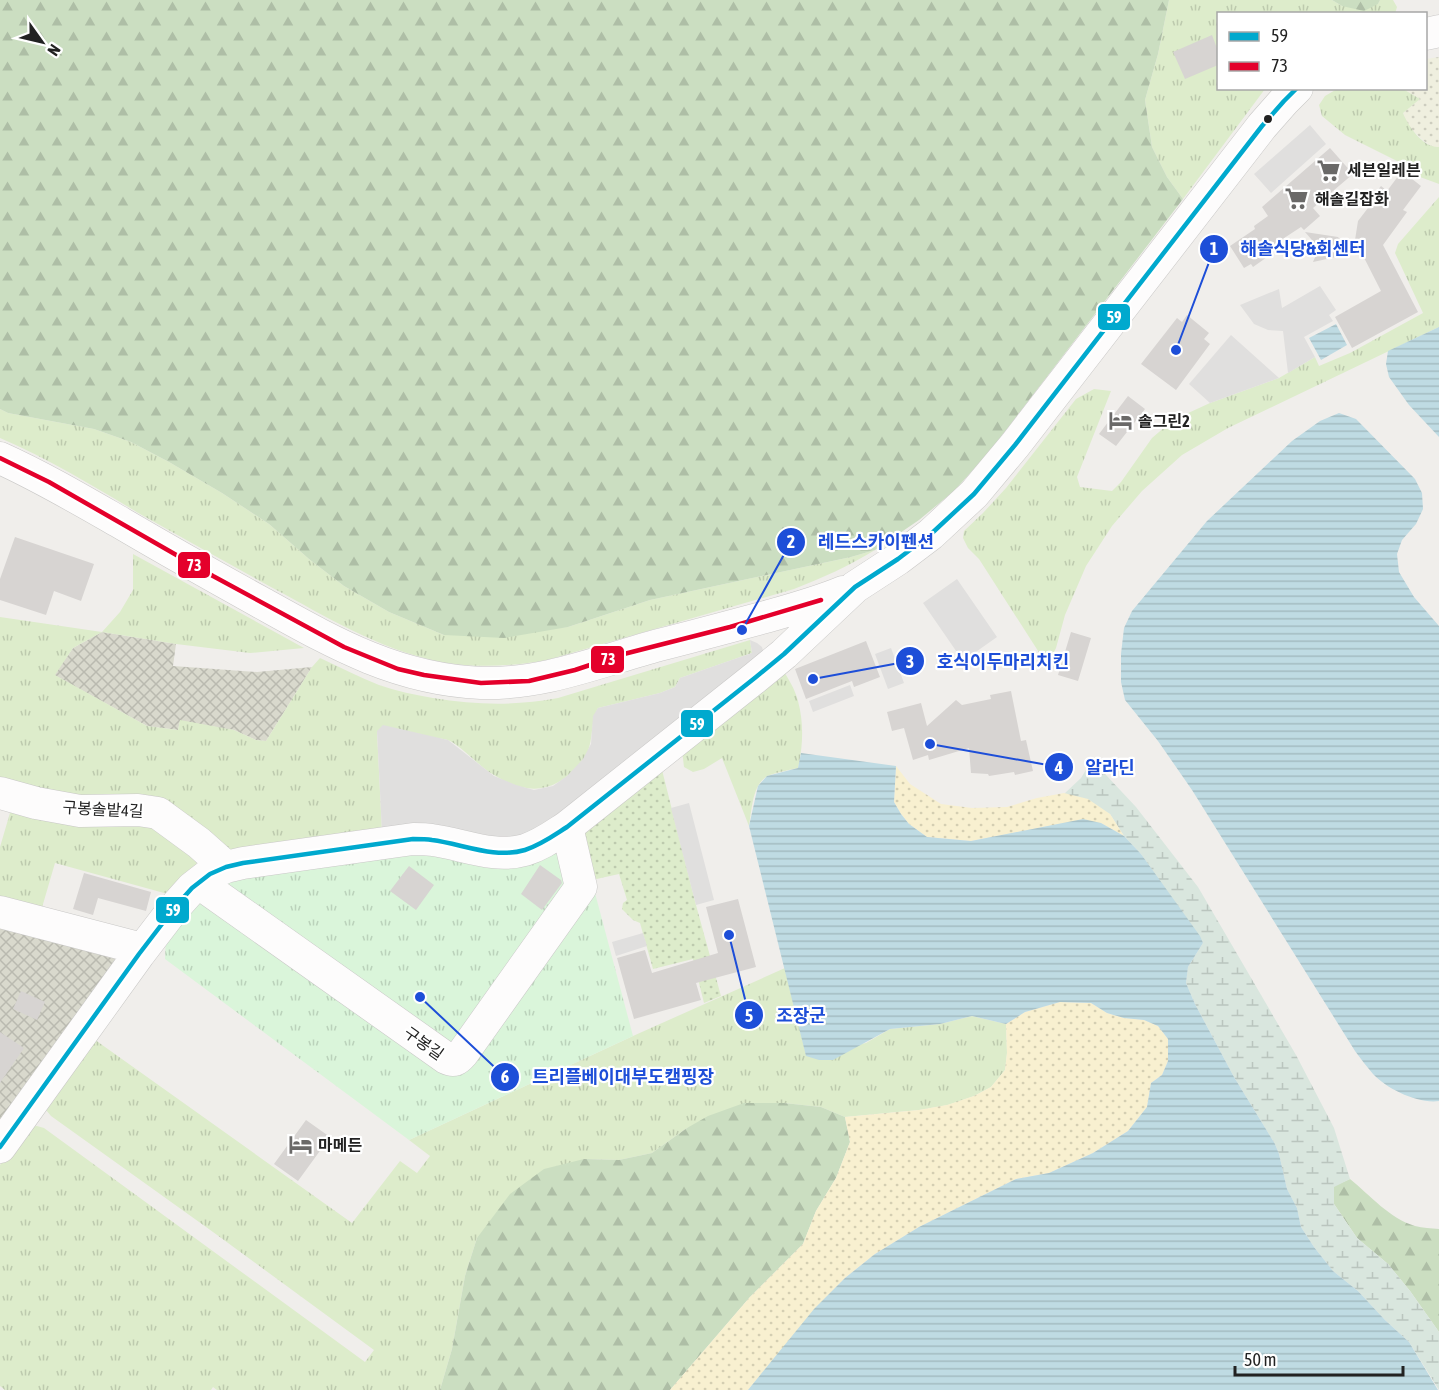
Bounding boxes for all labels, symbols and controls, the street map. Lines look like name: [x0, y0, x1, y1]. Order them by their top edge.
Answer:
north arrow: [12, 12, 72, 72]
legend: [1217, 12, 1427, 90]
text: 59: [1271, 25, 1288, 46]
text: N: [44, 41, 65, 59]
text: 73: [1271, 55, 1288, 76]
unlabelled marker: [1262, 113, 1274, 125]
supermarket icon: 세븐일레븐: [1316, 157, 1342, 183]
place label: 세븐일레븐: [1347, 161, 1421, 179]
supermarket icon: 해솔길잡화: [1284, 186, 1310, 212]
place label: 해솔길잡화: [1315, 190, 1389, 208]
callout: 해솔식당&회센터: [1199, 231, 1378, 267]
text: 1: [1210, 238, 1218, 259]
text: 해솔식당&회센터: [1240, 238, 1366, 259]
line badge: 59: [1097, 303, 1131, 331]
text: 59: [1106, 308, 1122, 326]
hotel icon: 솔그린2: [1107, 408, 1133, 434]
place label: 솔그린2: [1138, 412, 1190, 430]
callout: 레드스카이펜션: [776, 524, 946, 560]
text: 2: [787, 531, 795, 552]
text: 레드스카이펜션: [818, 531, 934, 552]
line badge: 73: [177, 551, 211, 579]
text: 73: [186, 556, 202, 574]
callout: 호식이두마리치킨: [895, 643, 1081, 679]
line badge: 73: [590, 645, 625, 674]
text: 73: [600, 650, 616, 668]
text: 3: [906, 651, 914, 672]
text: 호식이두마리치킨: [937, 651, 1069, 672]
line badge: 59: [680, 709, 714, 738]
text: 59: [689, 715, 705, 733]
callout: 알라딘: [1044, 749, 1147, 785]
text: 4: [1054, 757, 1063, 778]
text: 알라딘: [1085, 757, 1135, 778]
street label: 구봉솔밭4길: [62, 798, 144, 820]
line badge: 59: [155, 896, 190, 924]
text: 59: [165, 901, 181, 919]
callout: 조장군: [734, 997, 838, 1033]
text: 5: [745, 1005, 753, 1026]
text: 조장군: [776, 1005, 826, 1026]
street label: 구봉길: [401, 1023, 447, 1063]
callout: 트리플베이대부도캠핑장: [490, 1059, 726, 1095]
text: 6: [501, 1066, 509, 1087]
text: 트리플베이대부도캠핑장: [532, 1066, 715, 1087]
hotel icon: 마메든: [287, 1132, 313, 1158]
place label: 마메든: [318, 1136, 362, 1154]
scale bar: [1235, 1339, 1403, 1377]
text: 50 m: [1244, 1349, 1276, 1370]

